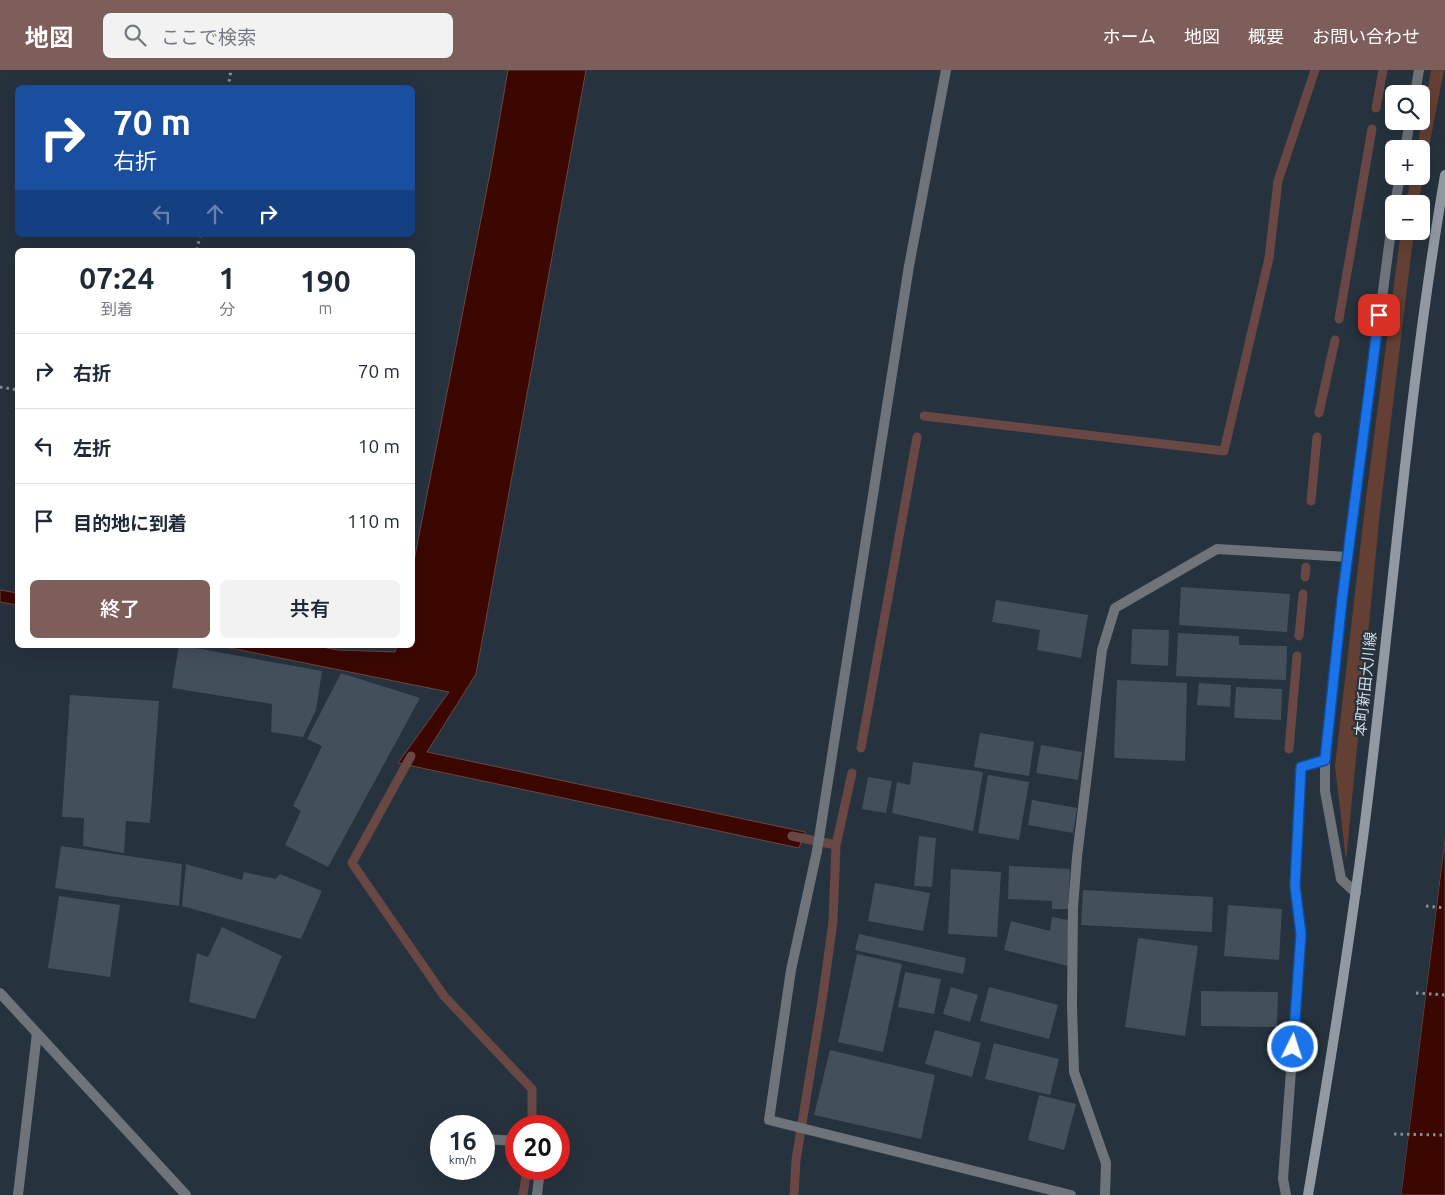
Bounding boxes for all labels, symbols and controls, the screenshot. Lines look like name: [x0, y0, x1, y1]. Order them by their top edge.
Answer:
search box: [103, 13, 453, 58]
icon: search: [121, 21, 149, 49]
text: 地図: [25, 24, 73, 51]
text: ここで検索: [161, 26, 256, 48]
text: ホーム: [1103, 26, 1156, 46]
text: 地図: [1184, 26, 1220, 46]
text: 概要: [1248, 26, 1284, 46]
text: お問い合わせ: [1312, 26, 1420, 46]
map controls: [1385, 85, 1430, 240]
button: search: [1385, 85, 1430, 130]
text: 70 m: [113, 102, 191, 142]
icon: right: [30, 105, 95, 170]
button: +: [1385, 140, 1430, 185]
text: 右折: [113, 148, 157, 173]
button: −: [1385, 195, 1430, 240]
icon: left: [148, 200, 176, 228]
icon: ahead: [201, 200, 229, 228]
icon: right: [254, 200, 282, 228]
text: 07:24: [79, 261, 154, 295]
text: 1: [219, 261, 236, 295]
text: 190: [300, 264, 351, 298]
pin: [1358, 294, 1400, 336]
text: m: [318, 299, 332, 317]
text: 到着: [101, 300, 133, 318]
text: 分: [219, 300, 235, 318]
icon: arrive: [1365, 301, 1393, 329]
icon: right: [30, 357, 58, 385]
text: 70 m: [358, 360, 400, 382]
text: 右折: [73, 362, 111, 384]
icon: left: [30, 432, 58, 460]
text: 10 m: [358, 435, 400, 457]
text: 左折: [73, 437, 111, 459]
icon: arrive: [30, 507, 58, 535]
text: 110 m: [347, 510, 400, 532]
text: 目的地に到着: [73, 512, 187, 534]
button: 終了: [30, 580, 210, 638]
button: 共有: [220, 580, 400, 638]
street label: 本町新田大川線: [1351, 631, 1379, 737]
position arrow: [1266, 1020, 1318, 1072]
speed limit sign: 20: [505, 1115, 570, 1180]
text: 16: [448, 1127, 477, 1155]
text: km/h: [449, 1153, 476, 1166]

